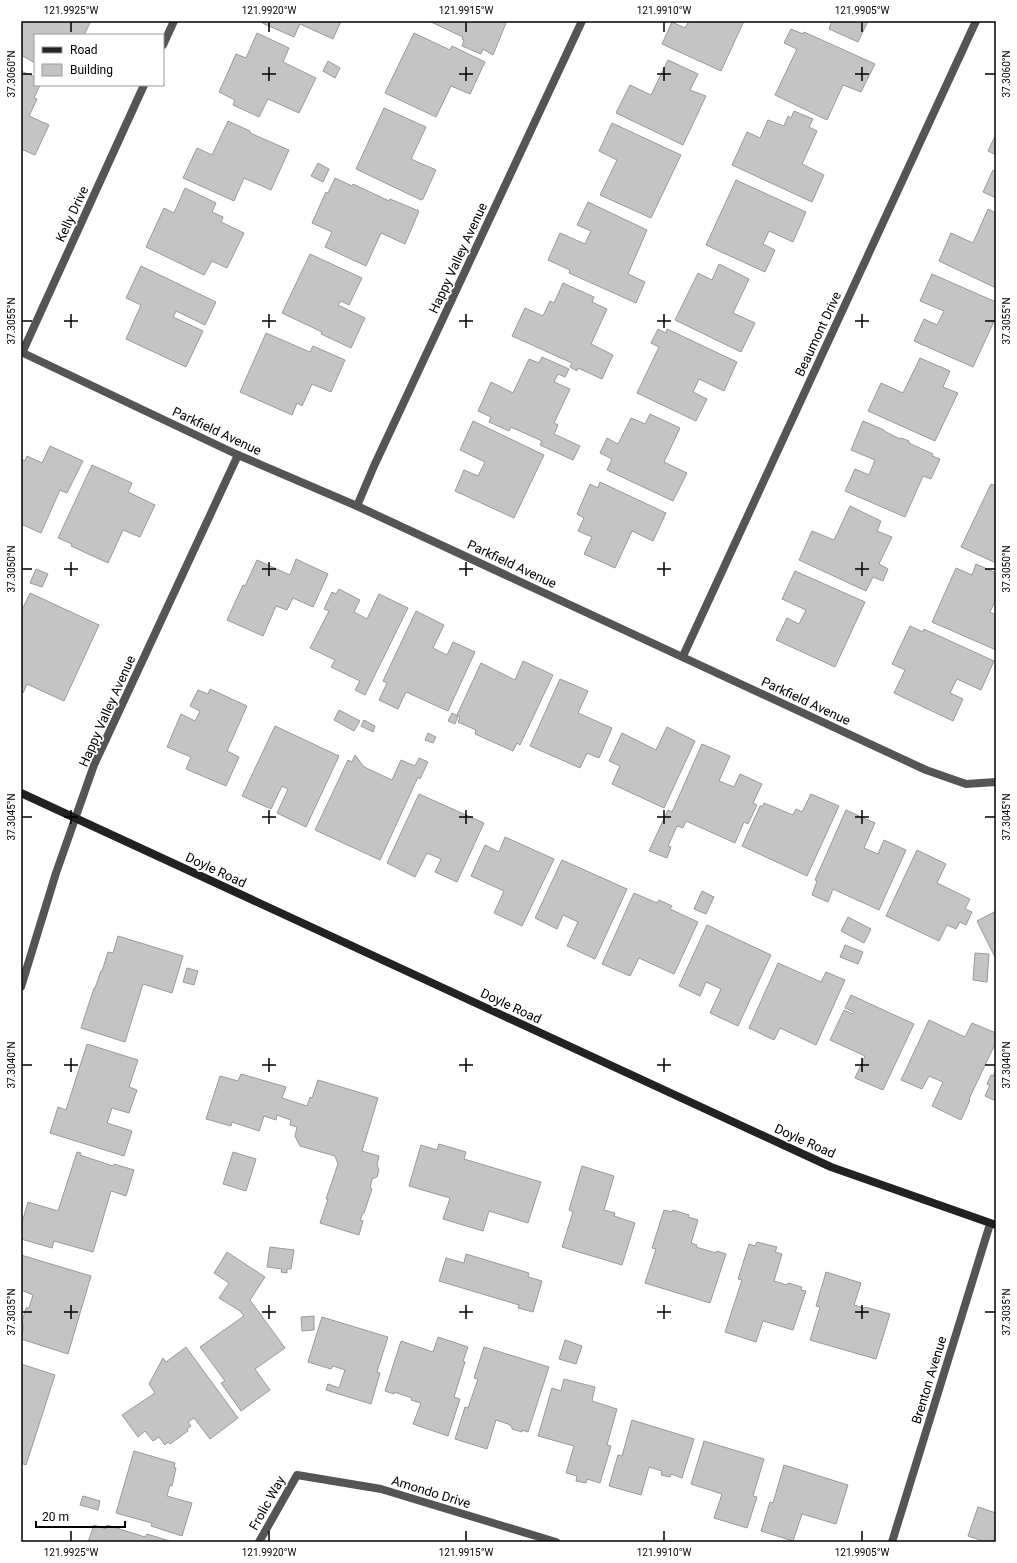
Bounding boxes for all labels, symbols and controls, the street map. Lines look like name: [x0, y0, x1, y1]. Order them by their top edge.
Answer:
text: 121.9925°W: [44, 5, 98, 16]
text: 121.9920°W: [242, 5, 296, 16]
text: 121.9915°W: [439, 5, 493, 16]
text: 121.9910°W: [637, 5, 691, 16]
text: 121.9905°W: [835, 5, 889, 16]
legend: [34, 34, 164, 86]
text: Road: [70, 43, 98, 57]
text: 37.3060°N: [6, 50, 17, 98]
text: 37.3060°N: [1001, 50, 1012, 98]
text: Building: [70, 63, 113, 77]
street label: Kelly Drive: [53, 184, 91, 244]
street label: Happy Valley Avenue: [426, 200, 490, 316]
street label: Beaumont Drive: [792, 289, 844, 379]
text: 37.3055°N: [6, 297, 17, 345]
text: 37.3055°N: [1001, 297, 1012, 345]
street label: Parkfield Avenue: [170, 404, 264, 458]
street label: Parkfield Avenue: [465, 537, 559, 591]
text: 37.3050°N: [6, 545, 17, 593]
text: 37.3050°N: [1001, 545, 1012, 593]
street label: Happy Valley Avenue: [76, 653, 138, 769]
street label: Parkfield Avenue: [759, 674, 853, 728]
text: 37.3045°N: [6, 793, 17, 841]
text: 37.3045°N: [1001, 793, 1012, 841]
street label: Doyle Road: [183, 849, 249, 891]
street label: Doyle Road: [478, 985, 544, 1027]
text: 37.3040°N: [6, 1041, 17, 1089]
text: 37.3040°N: [1001, 1041, 1012, 1089]
street label: Doyle Road: [772, 1121, 838, 1161]
text: 37.3035°N: [6, 1288, 17, 1336]
text: 37.3035°N: [1001, 1288, 1012, 1336]
street label: Brenton Avenue: [909, 1334, 949, 1426]
street label: Frolic Way: [246, 1473, 288, 1533]
street label: Amondo Drive: [390, 1473, 472, 1511]
scale bar: [36, 1503, 125, 1529]
text: 20 m: [42, 1510, 69, 1524]
text: 121.9925°W: [44, 1547, 98, 1558]
text: 121.9920°W: [242, 1547, 296, 1558]
text: 121.9915°W: [439, 1547, 493, 1558]
text: 121.9910°W: [637, 1547, 691, 1558]
text: 121.9905°W: [835, 1547, 889, 1558]

